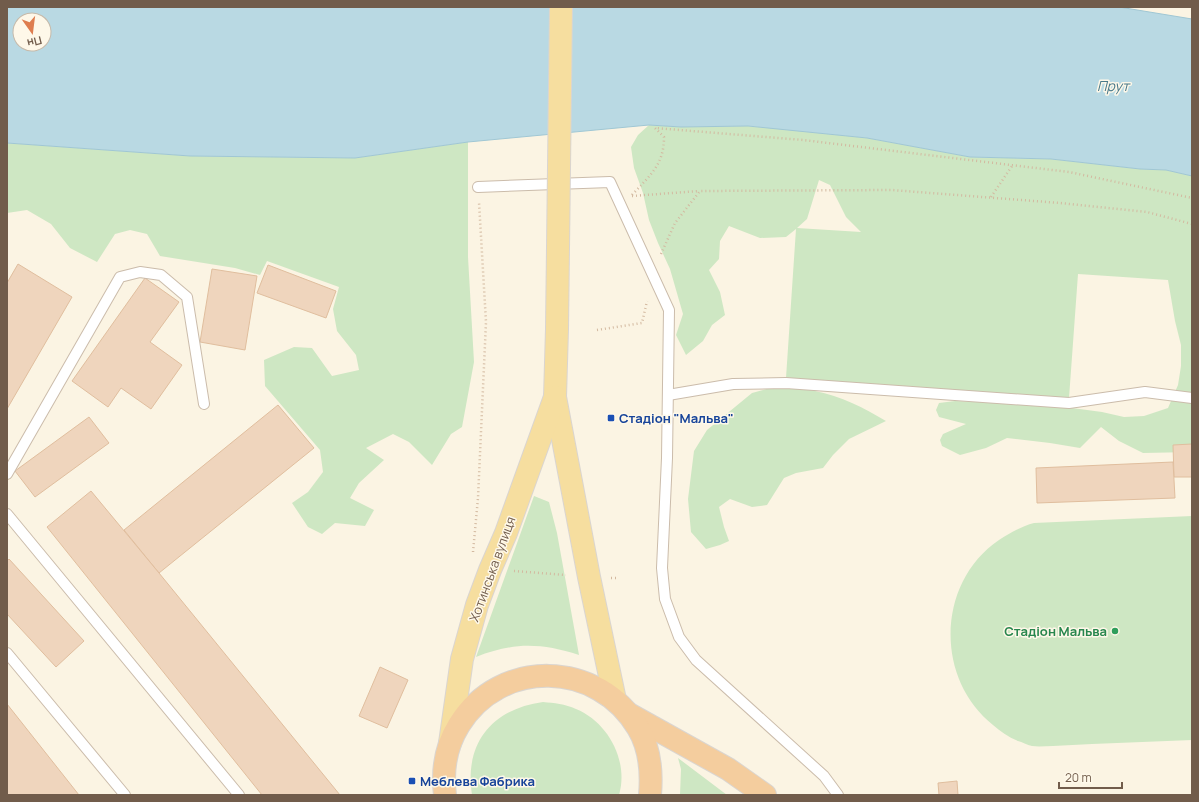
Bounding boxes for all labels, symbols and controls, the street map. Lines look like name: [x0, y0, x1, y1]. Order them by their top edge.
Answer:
north arrow: [12, 12, 52, 52]
text: Пн: [25, 33, 44, 51]
water label: Прут: [1097, 76, 1131, 95]
place label: Стадіон "Мальва": [619, 409, 734, 427]
marker: Стадіон "Мальва": [606, 413, 616, 423]
street label: Хотинська вулиця: [465, 514, 519, 624]
place label: Стадіон Мальва: [1004, 622, 1107, 640]
marker: Стадіон Мальва: [1110, 626, 1120, 636]
scale bar: [1059, 764, 1122, 790]
text: 20 m: [1065, 769, 1092, 786]
place label: Меблева Фабрика: [420, 772, 535, 790]
marker: Меблева Фабрика: [407, 776, 417, 786]

